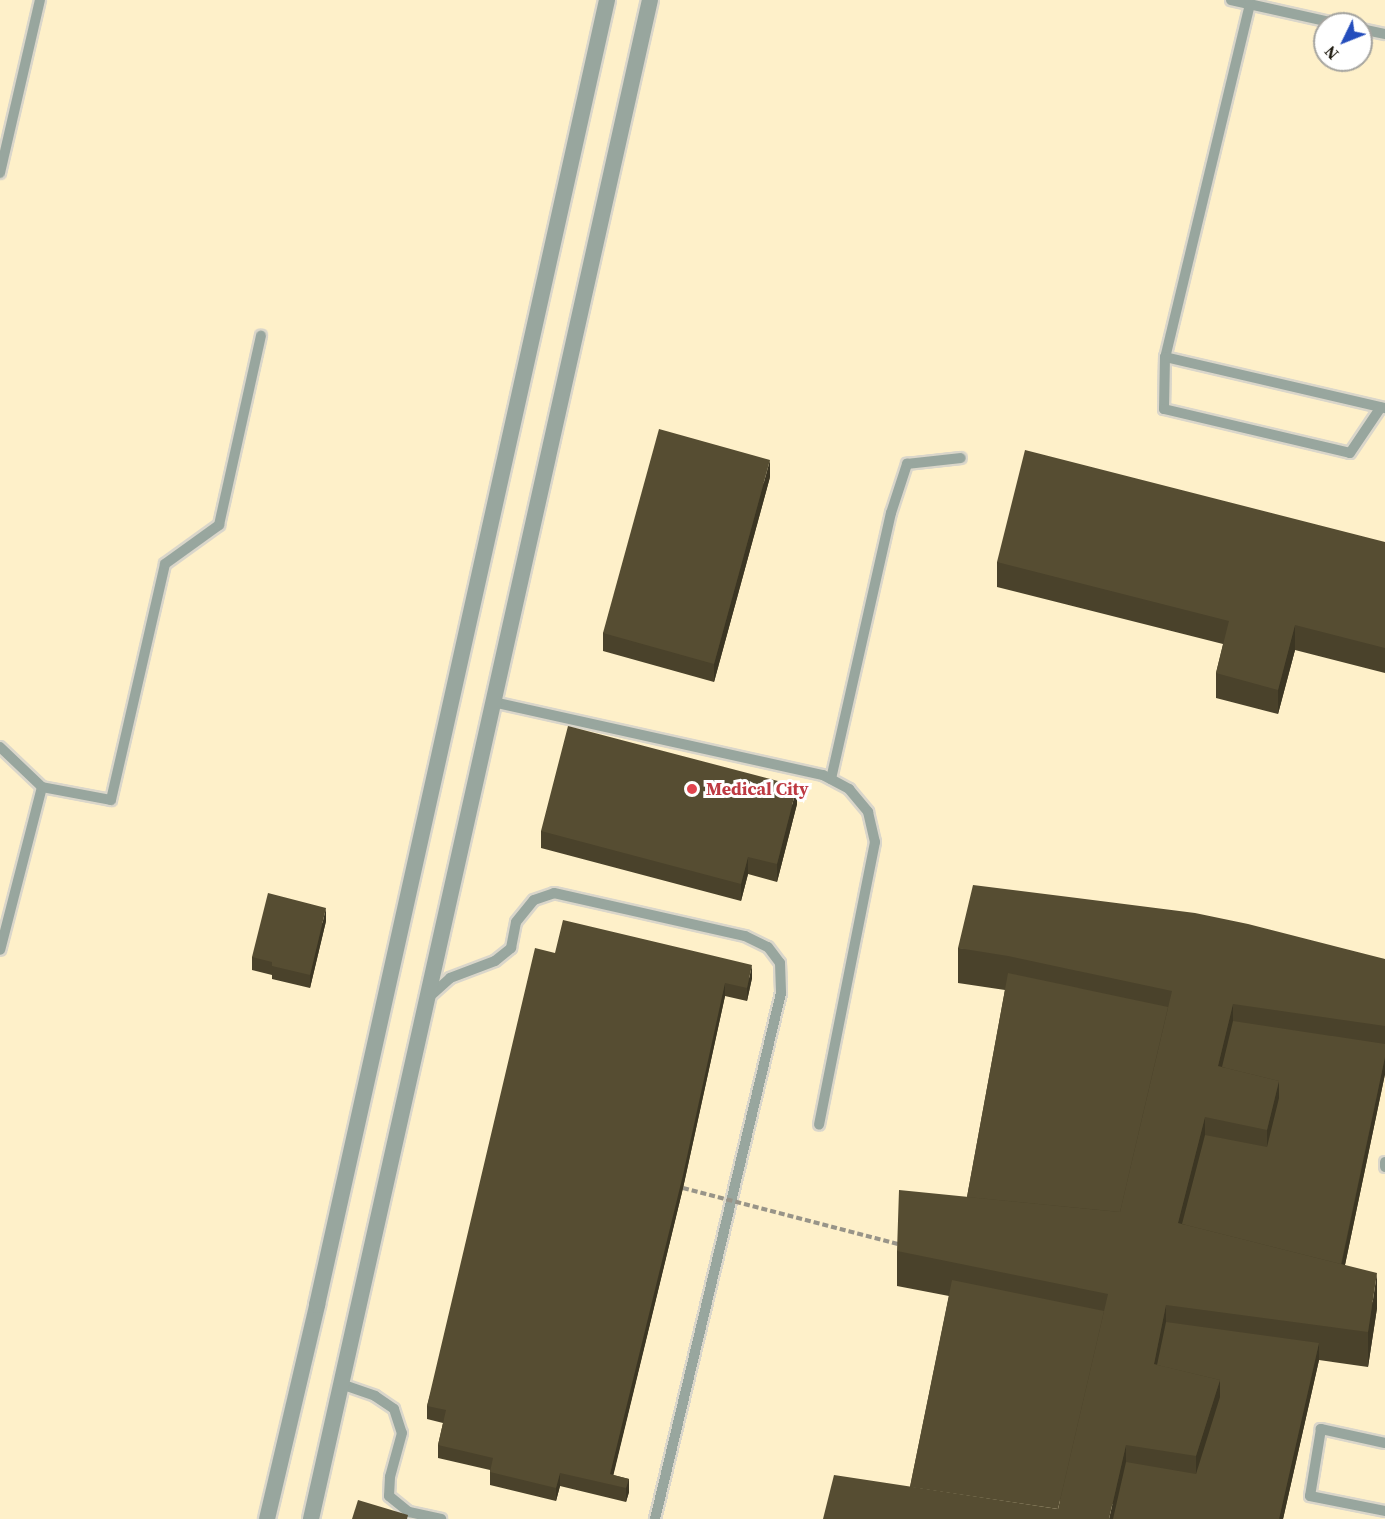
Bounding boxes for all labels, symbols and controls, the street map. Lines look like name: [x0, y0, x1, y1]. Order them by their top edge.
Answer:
north arrow: [1313, 12, 1373, 72]
text: N: [1319, 41, 1343, 65]
place label: Medical City: [706, 778, 809, 800]
marker: Medical City: [683, 780, 701, 798]

